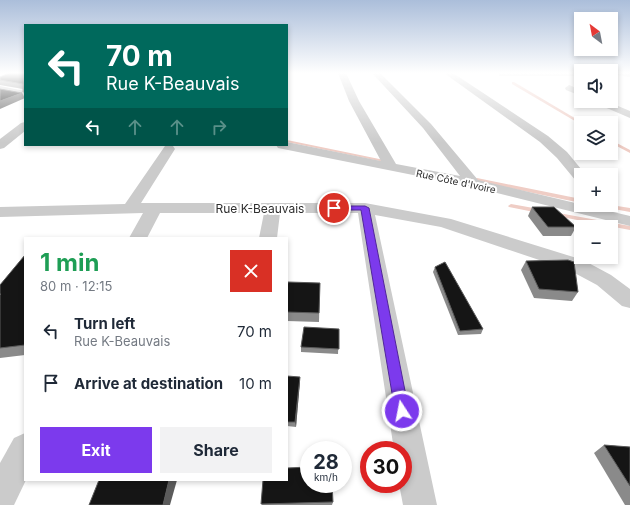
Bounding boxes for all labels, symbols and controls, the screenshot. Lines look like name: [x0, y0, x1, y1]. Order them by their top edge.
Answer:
north arrow: [574, 12, 618, 56]
map controls: [574, 12, 618, 264]
text: 70 m: [106, 39, 173, 73]
icon: left: [40, 40, 92, 92]
button: sound: [574, 64, 618, 108]
text: Rue K-Beauvais: [106, 73, 239, 94]
icon: left: [82, 116, 104, 138]
icon: ahead: [124, 116, 146, 138]
icon: ahead: [166, 116, 188, 138]
icon: right: [208, 116, 230, 138]
button: layers: [574, 116, 618, 160]
street label: Rue Côte d'Ivoire: [415, 167, 497, 195]
button: +: [574, 168, 618, 212]
pin: [317, 191, 351, 225]
icon: arrive: [323, 197, 345, 219]
street label: Rue K-Beauvais: [216, 201, 304, 216]
button: −: [574, 220, 618, 264]
text: 1 min: [40, 248, 99, 277]
button: close: [230, 250, 272, 292]
text: 80 m · 12:15: [40, 278, 113, 294]
text: Turn left: [74, 314, 135, 333]
icon: left: [40, 320, 62, 342]
text: 70 m: [237, 322, 272, 341]
text: Rue K-Beauvais: [74, 333, 170, 349]
icon: arrive: [40, 372, 62, 394]
text: Arrive at destination: [74, 374, 223, 393]
text: 10 m: [239, 374, 272, 393]
position arrow: [381, 390, 423, 432]
button: Exit: [40, 427, 152, 473]
button: Share: [160, 427, 272, 473]
speed limit sign: 30: [360, 441, 412, 493]
text: 28: [313, 450, 339, 474]
text: km/h: [314, 471, 338, 483]

